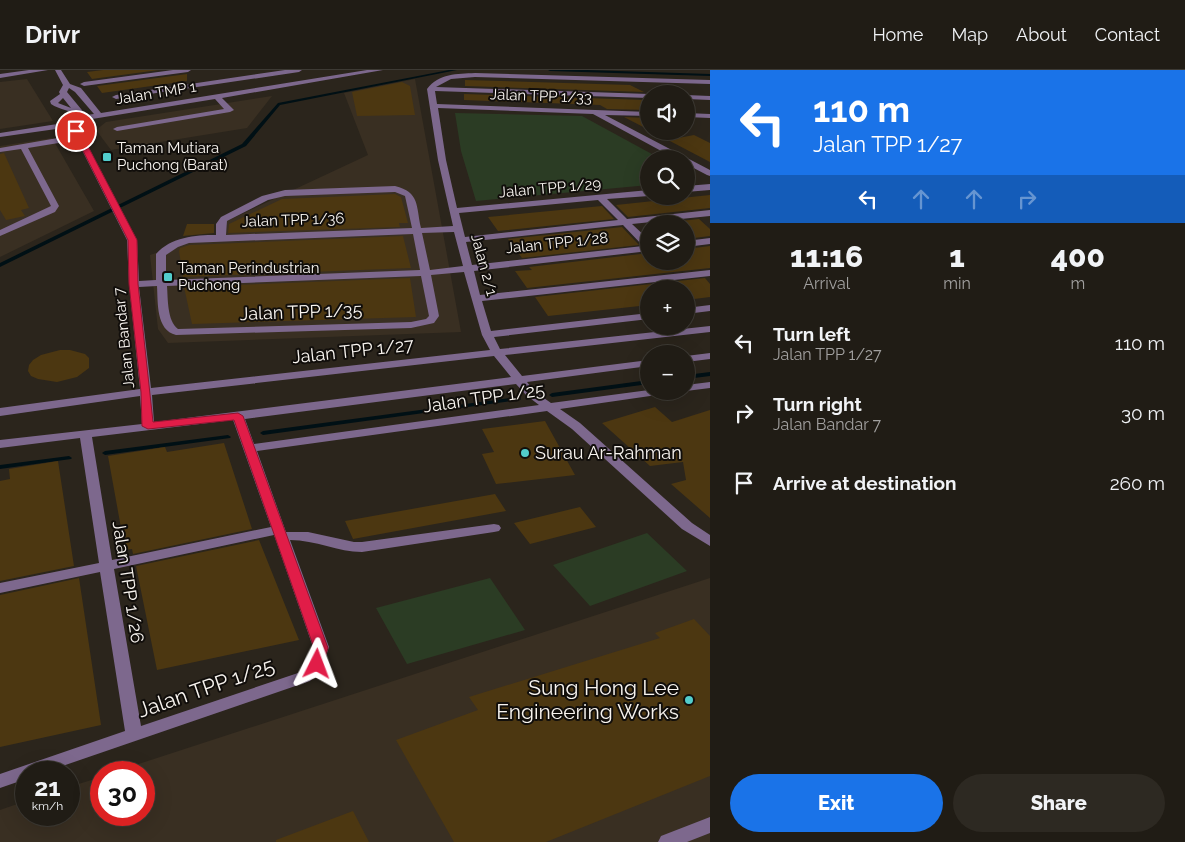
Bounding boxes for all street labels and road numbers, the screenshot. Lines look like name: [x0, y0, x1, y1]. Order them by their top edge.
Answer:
street label: Jalan TMP 1: [115, 78, 198, 108]
street label: Jalan TPP 1/33: [490, 85, 592, 107]
street label: Jalan TPP 1/29: [498, 175, 602, 201]
street label: Jalan TPP 1/36: [241, 209, 345, 231]
street label: Jalan TPP 1/28: [505, 229, 609, 257]
street label: Jalan 2/1: [467, 232, 501, 298]
street label: Jalan Bandar 7: [110, 287, 138, 389]
street label: Jalan TPP 1/35: [239, 299, 363, 324]
street label: Jalan TPP 1/27: [291, 334, 415, 367]
street label: Jalan TPP 1/25: [422, 379, 546, 416]
street label: Jalan TPP 1/26: [108, 519, 149, 645]
street label: Jalan TPP 1/25: [134, 652, 277, 723]

